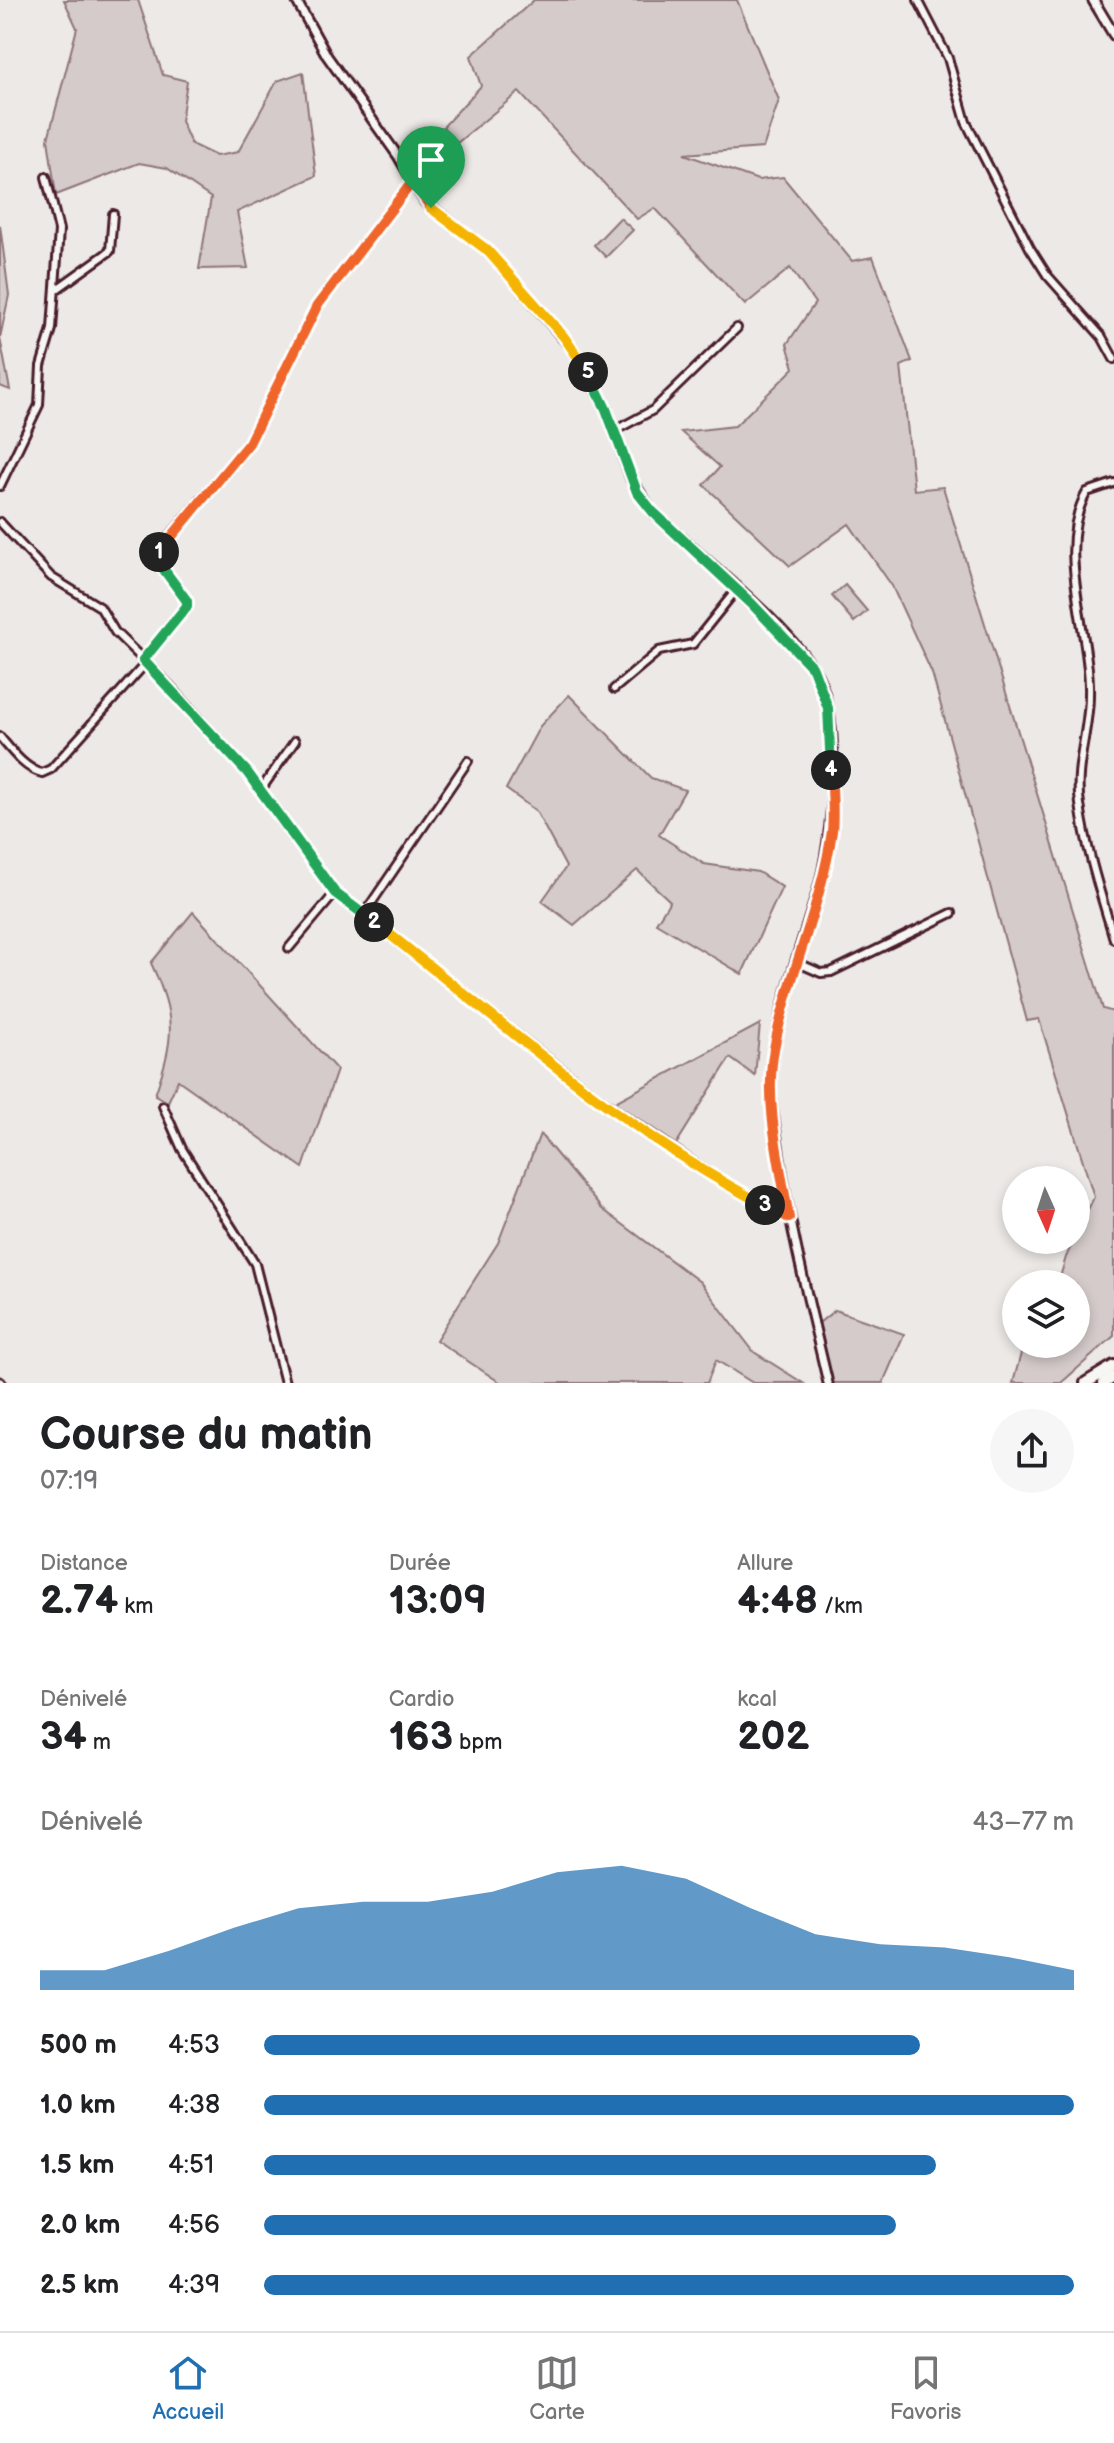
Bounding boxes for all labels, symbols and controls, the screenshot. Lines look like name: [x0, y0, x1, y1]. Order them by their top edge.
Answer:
pin: [397, 126, 465, 208]
icon: arrive: [409, 138, 453, 182]
pin: 5: [568, 352, 608, 392]
text: 5: [582, 358, 594, 385]
pin: 1: [139, 532, 179, 572]
text: 1: [154, 538, 164, 565]
pin: 4: [811, 750, 851, 790]
text: 4: [825, 756, 837, 783]
pin: 2: [354, 902, 394, 942]
text: 2: [367, 908, 381, 935]
north arrow: [1002, 1166, 1090, 1254]
map controls: [1002, 1166, 1090, 1358]
pin: 3: [745, 1185, 785, 1225]
text: 3: [759, 1191, 771, 1218]
button: layers: [1002, 1270, 1090, 1358]
text: Course du matin: [40, 1409, 372, 1462]
button: share: [990, 1409, 1074, 1493]
text: 07:19: [40, 1466, 98, 1497]
text: Distance: [40, 1550, 128, 1577]
text: Durée: [389, 1550, 451, 1577]
text: Allure: [737, 1550, 793, 1577]
text: 2.74: [40, 1577, 118, 1625]
text: 13:09: [389, 1577, 487, 1625]
text: 4:48: [737, 1577, 818, 1625]
text: km: [118, 1593, 153, 1620]
text: /km: [818, 1593, 863, 1620]
text: Dénivelé: [40, 1686, 127, 1713]
text: Cardio: [389, 1686, 455, 1713]
text: kcal: [737, 1686, 777, 1713]
text: 34: [40, 1713, 87, 1761]
text: 163: [389, 1713, 453, 1761]
text: 202: [737, 1713, 809, 1761]
text: m: [87, 1729, 111, 1756]
text: bpm: [453, 1729, 502, 1756]
text: Dénivelé: [40, 1807, 143, 1838]
text: 43–77 m: [973, 1807, 1074, 1838]
text: 500 m: [40, 2030, 117, 2061]
text: 4:53: [168, 2030, 220, 2061]
text: 1.0 km: [40, 2090, 116, 2121]
text: 4:38: [168, 2090, 220, 2121]
text: 1.5 km: [40, 2150, 115, 2181]
text: 4:51: [168, 2150, 214, 2181]
text: 2.0 km: [40, 2210, 120, 2241]
text: 4:56: [168, 2210, 220, 2241]
text: 2.5 km: [40, 2270, 119, 2301]
text: 4:39: [168, 2270, 220, 2301]
tab: Accueil: [153, 2351, 224, 2426]
tab: Carte: [529, 2351, 585, 2426]
tab: Favoris: [890, 2351, 961, 2426]

